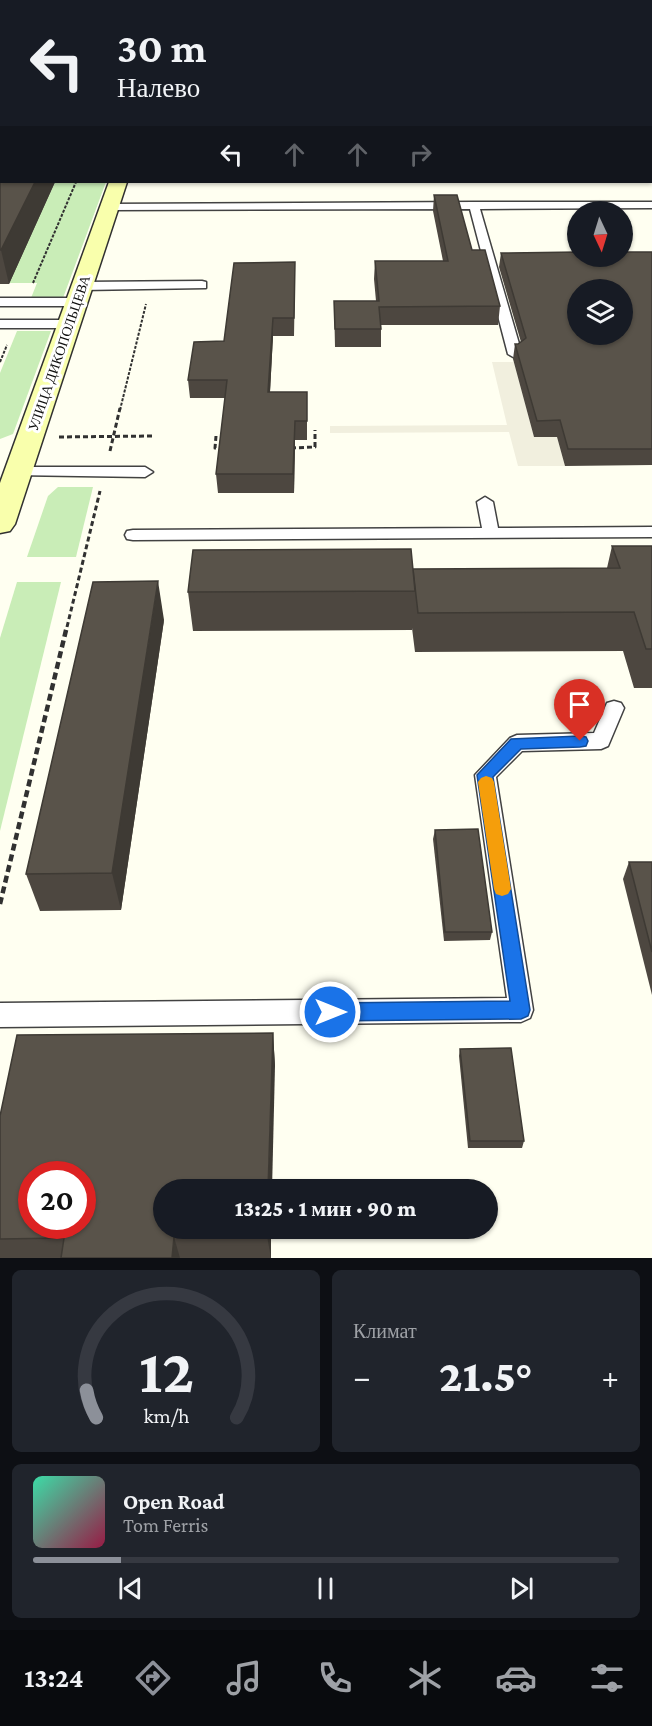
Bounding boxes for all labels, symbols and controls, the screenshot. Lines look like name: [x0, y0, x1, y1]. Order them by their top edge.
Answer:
icon: left: [18, 24, 96, 102]
text: 30 m: [117, 24, 207, 71]
text: Налево: [117, 73, 200, 103]
icon: left: [215, 138, 248, 171]
icon: ahead: [278, 138, 311, 171]
icon: ahead: [341, 138, 374, 171]
icon: right: [404, 138, 437, 171]
north arrow: [567, 201, 633, 267]
map controls: [567, 201, 633, 345]
street label: УЛИЦА ДИКОПОЛЬЦЕВА: [25, 272, 94, 433]
button: layers: [567, 279, 633, 345]
pin: [554, 679, 605, 741]
icon: arrive: [563, 688, 596, 721]
position arrow: [298, 980, 362, 1044]
speed limit sign: 20: [18, 1161, 96, 1239]
text: 13:25 · 1 мин · 90 m: [235, 1196, 416, 1221]
text: Климат: [353, 1320, 417, 1342]
text: 12: [138, 1336, 194, 1405]
text: 21.5°: [439, 1351, 533, 1401]
text: −: [353, 1358, 370, 1395]
text: +: [602, 1358, 619, 1395]
text: km/h: [143, 1404, 190, 1428]
text: Open Road: [123, 1489, 225, 1514]
text: Tom Ferris: [123, 1514, 208, 1536]
icon: previous: [114, 1572, 147, 1605]
icon: pause: [309, 1572, 342, 1605]
icon: next: [505, 1572, 538, 1605]
icon: directions: [132, 1657, 174, 1699]
icon: music: [223, 1657, 265, 1699]
icon: phone: [314, 1657, 356, 1699]
icon: climate: [404, 1657, 446, 1699]
icon: car: [495, 1657, 537, 1699]
icon: filters: [586, 1657, 628, 1699]
text: 13:24: [24, 1663, 83, 1693]

